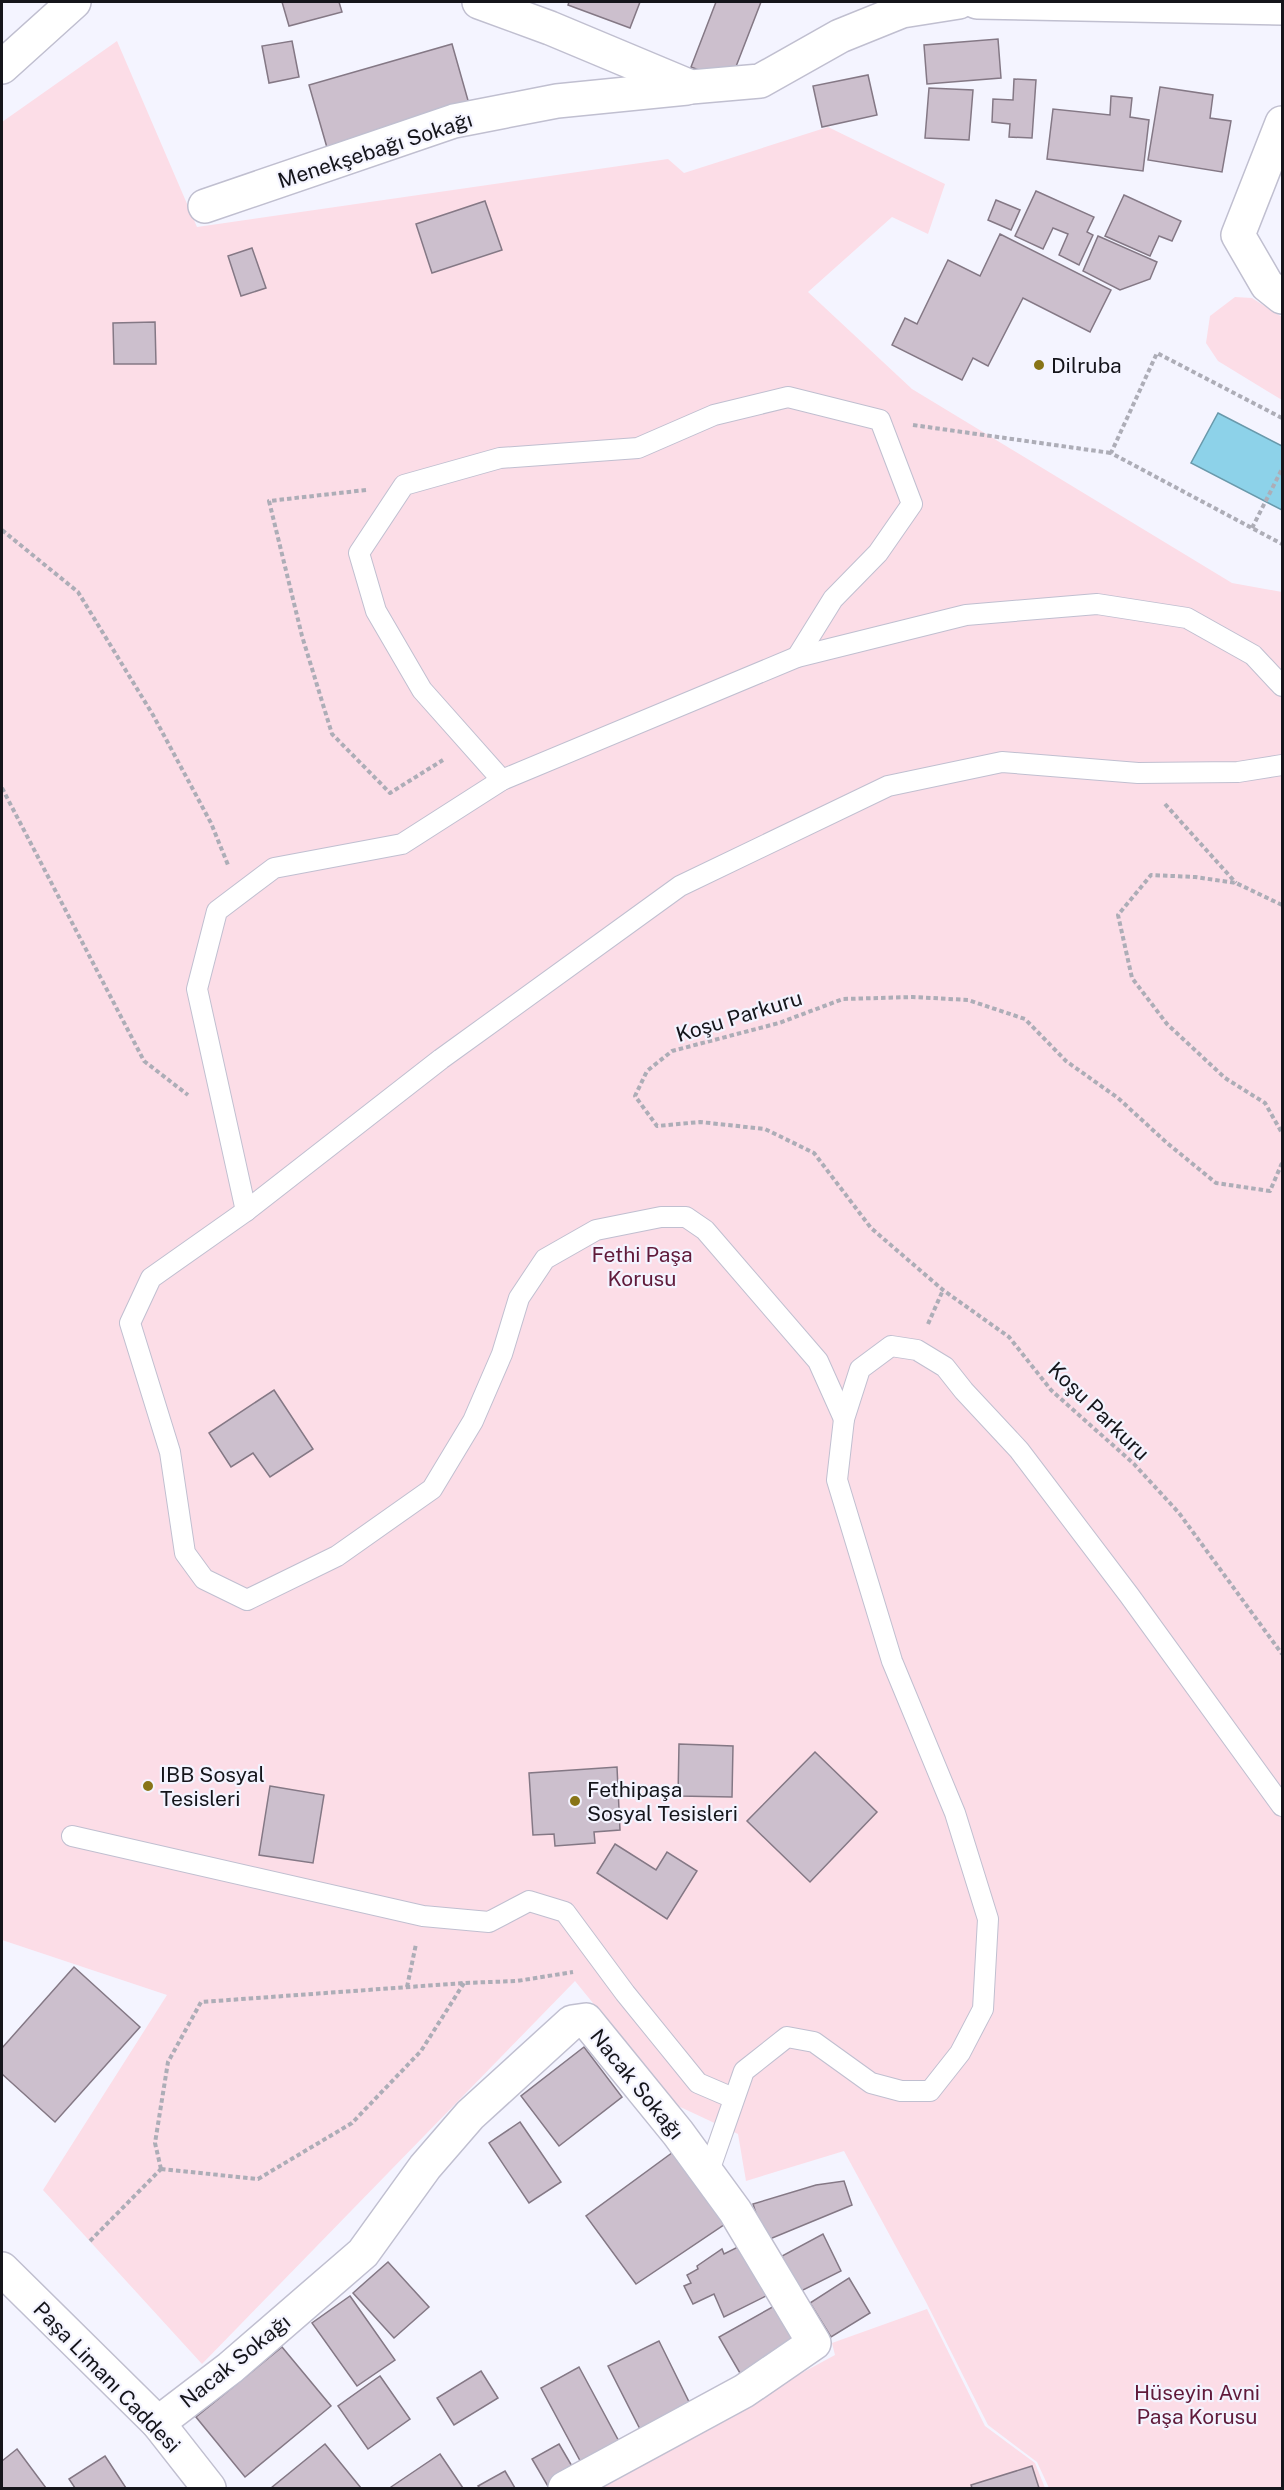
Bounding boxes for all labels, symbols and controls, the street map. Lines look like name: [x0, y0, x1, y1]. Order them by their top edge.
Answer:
street label: Menekşebağı Sokağı: [275, 107, 475, 193]
place label: Dilruba: [1051, 353, 1122, 378]
marker: Dilruba: [1032, 358, 1046, 372]
street label: Koşu Parkuru: [673, 985, 805, 1047]
park label: Fethi Paşa Korusu: [591, 1242, 693, 1291]
street label: Koşu Parkuru: [1043, 1357, 1155, 1465]
place label: IBB Sosyal Tesisleri: [160, 1762, 265, 1811]
place label: Fethipaşa Sosyal Tesisleri: [587, 1777, 738, 1826]
marker: IBB Sosyal Tesisleri: [141, 1779, 155, 1793]
marker: Fethipaşa Sosyal Tesisleri: [568, 1794, 582, 1808]
street label: Nacak Sokağı: [585, 2024, 689, 2144]
street label: Paşa Limanı Caddesi: [28, 2296, 186, 2458]
street label: Nacak Sokağı: [175, 2309, 295, 2413]
park label: Hüseyin Avni Paşa Korusu: [1134, 2380, 1260, 2429]

